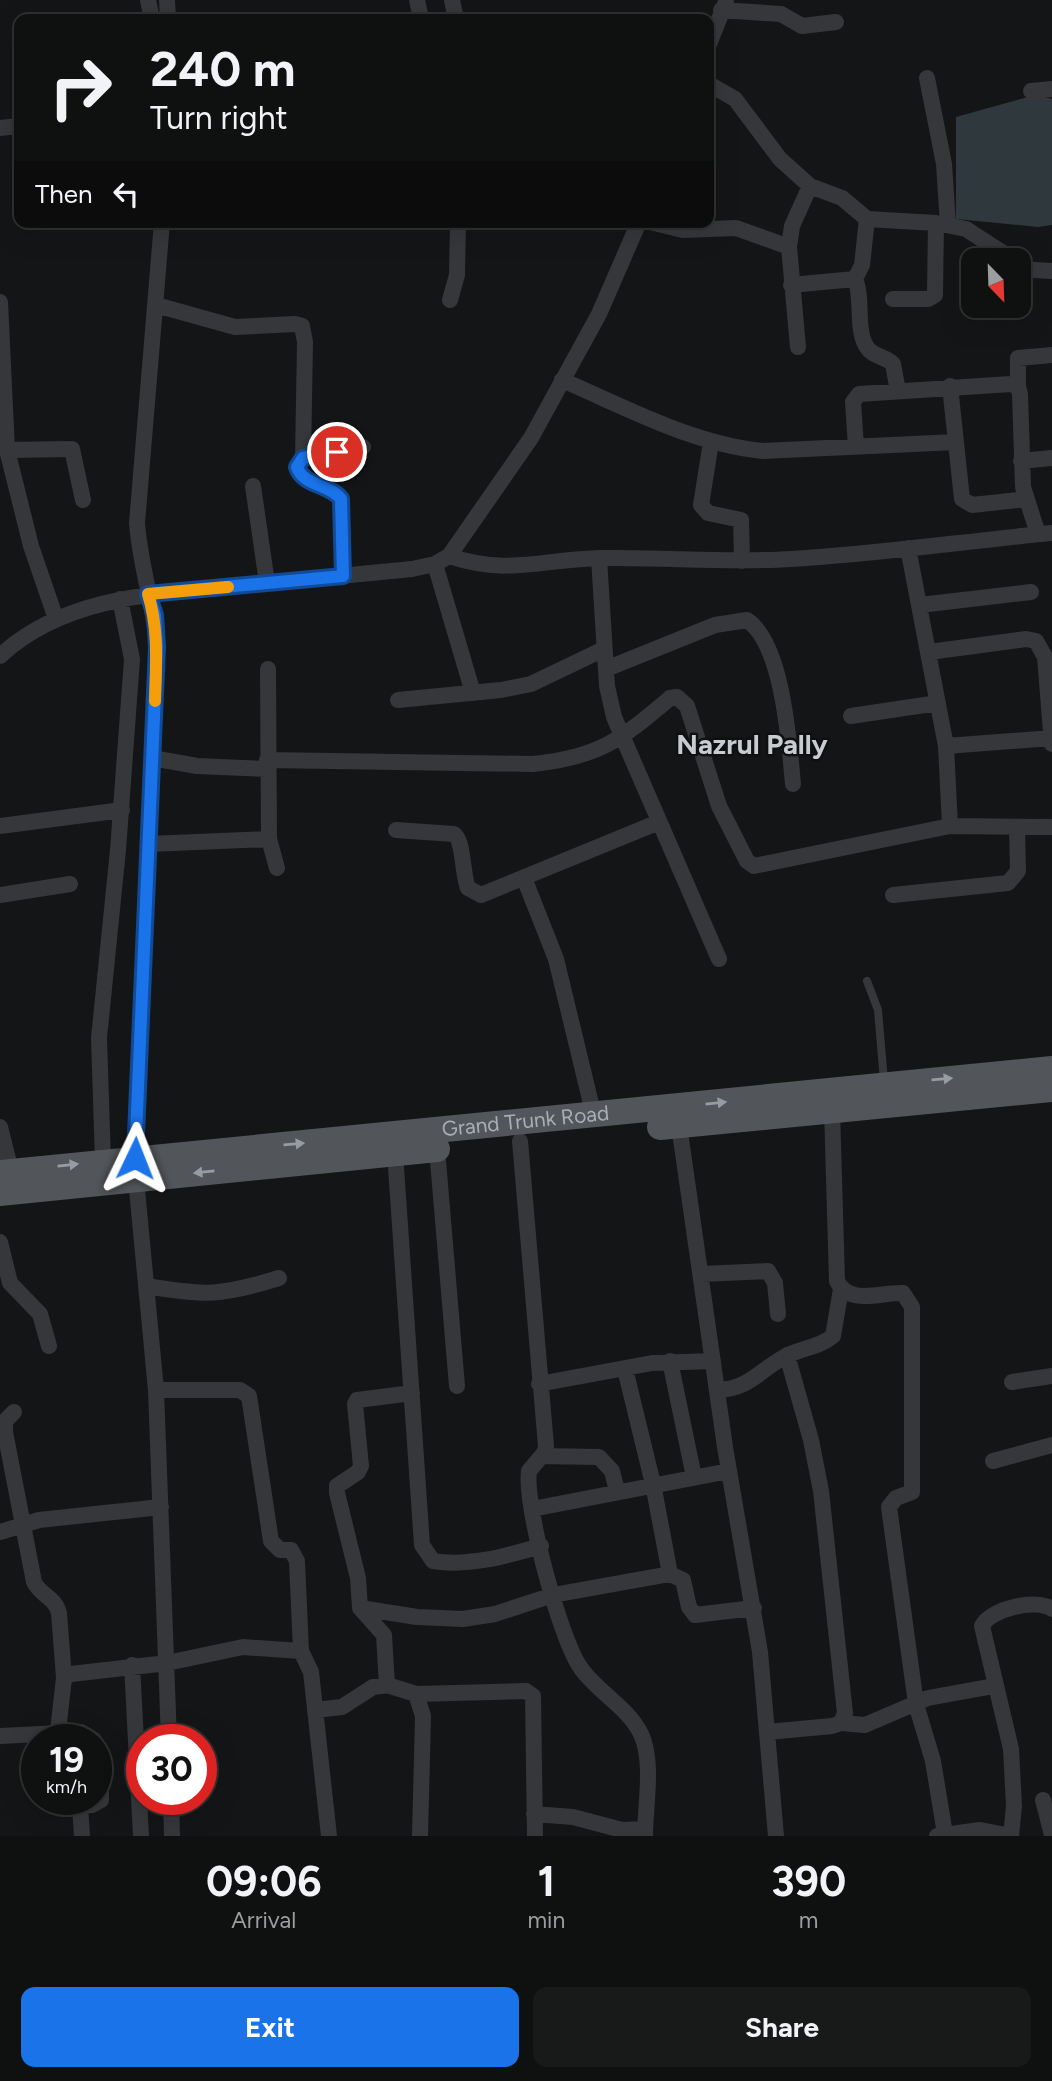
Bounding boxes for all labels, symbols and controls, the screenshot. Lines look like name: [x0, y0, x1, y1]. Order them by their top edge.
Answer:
text: 240 m: [150, 39, 296, 98]
icon: right: [35, 42, 126, 133]
text: Turn right: [150, 99, 288, 137]
icon: left: [107, 175, 145, 213]
text: Then: [35, 178, 93, 210]
north arrow: [961, 248, 1031, 318]
map controls: [961, 248, 1031, 318]
pin: [307, 422, 367, 482]
icon: arrive: [318, 433, 356, 471]
district label: Nazrul Pally: [676, 727, 829, 761]
one-way arrow: [931, 1073, 953, 1084]
one-way arrow: [705, 1097, 727, 1108]
street label: Grand Trunk Road: [441, 1100, 610, 1141]
position arrow: [98, 1121, 172, 1195]
one-way arrow: [284, 1138, 306, 1149]
one-way arrow: [57, 1160, 79, 1171]
one-way arrow: [193, 1167, 215, 1178]
speed limit sign: 30: [126, 1724, 217, 1815]
text: 19: [49, 1739, 84, 1781]
text: km/h: [46, 1776, 87, 1798]
text: 09:06: [206, 1856, 322, 1907]
text: 1: [538, 1856, 555, 1907]
text: 390: [771, 1856, 846, 1907]
text: Arrival: [231, 1906, 296, 1934]
text: min: [528, 1906, 565, 1934]
text: m: [799, 1906, 818, 1934]
button: Exit: [21, 1987, 519, 2067]
button: Share: [533, 1987, 1031, 2067]

